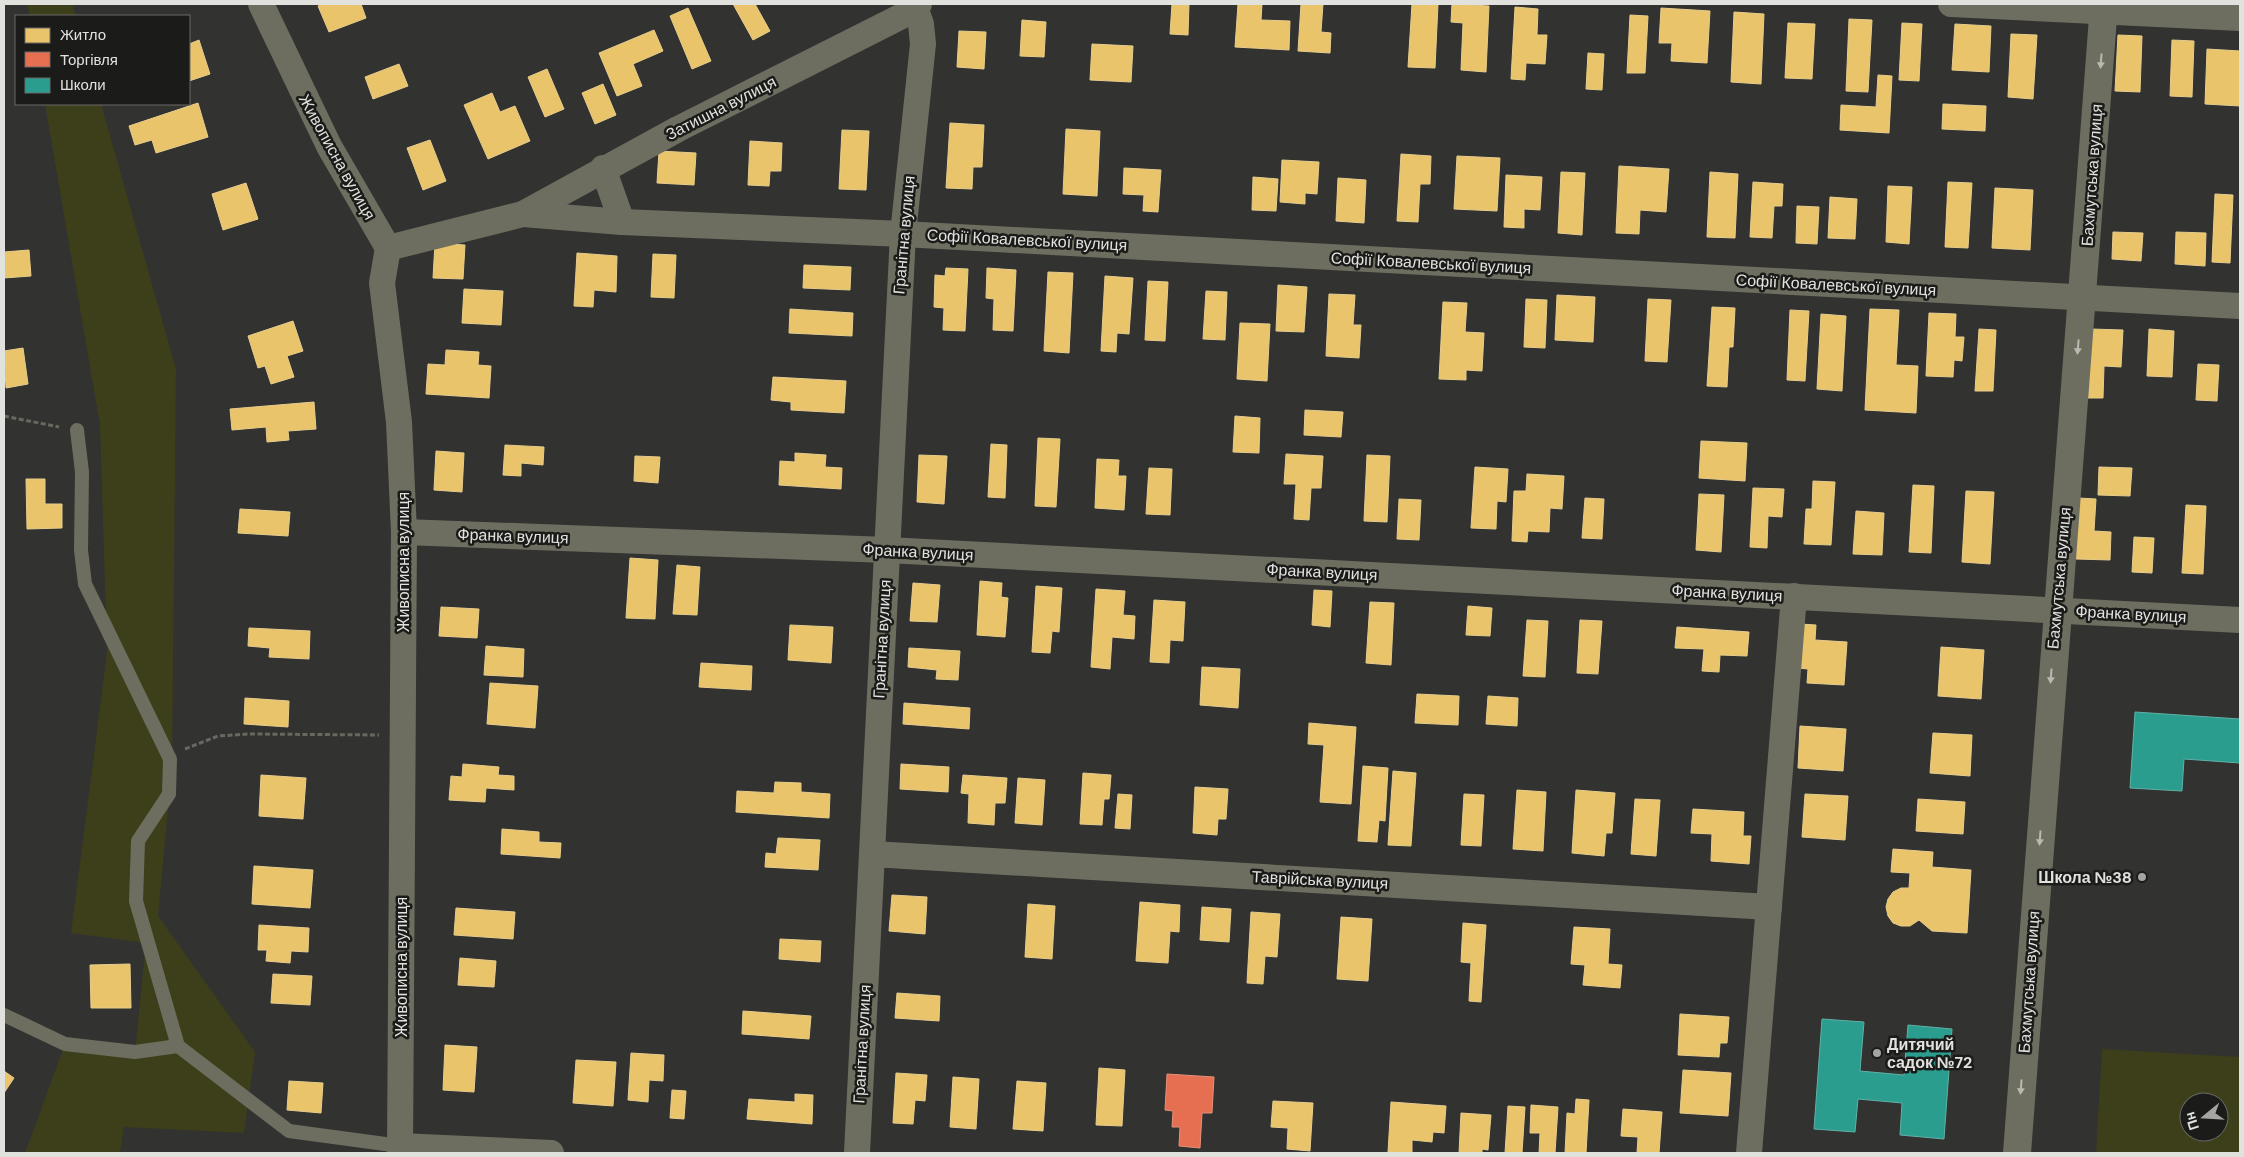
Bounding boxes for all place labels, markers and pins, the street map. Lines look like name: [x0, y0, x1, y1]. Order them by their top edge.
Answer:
place label: Школа №38: [2038, 867, 2132, 888]
marker: Школа №38: [2136, 871, 2148, 883]
place label: Дитячий садок №72: [1887, 1034, 1972, 1073]
marker: Дитячий садок №72: [1871, 1047, 1883, 1059]

